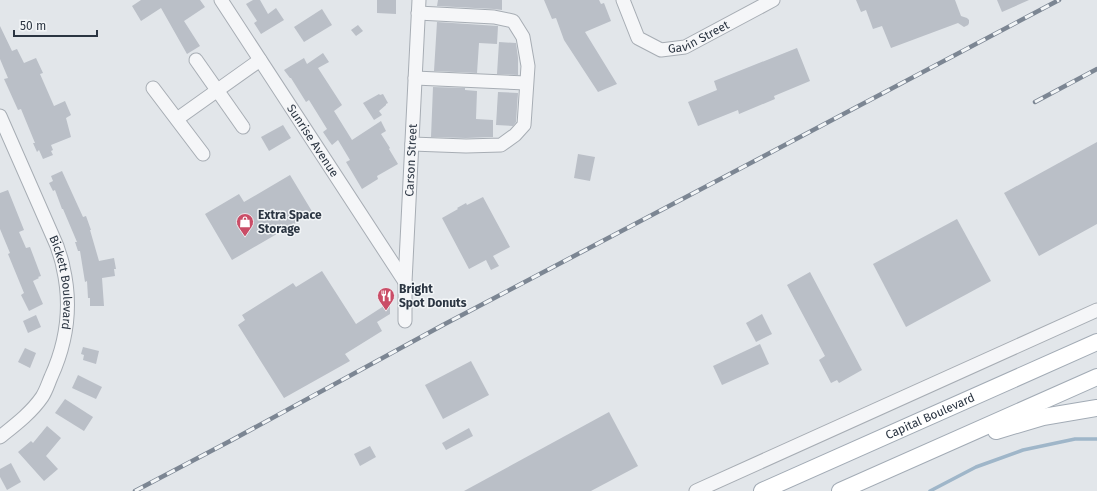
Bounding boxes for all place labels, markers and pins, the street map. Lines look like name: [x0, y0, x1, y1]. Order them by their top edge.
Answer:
place label: Extra Space Storage: [258, 208, 322, 236]
shop icon: Extra Space Storage: [235, 212, 255, 237]
place label: Bright Spot Donuts: [399, 282, 467, 310]
restaurant icon: Bright Spot Donuts: [376, 286, 396, 311]

